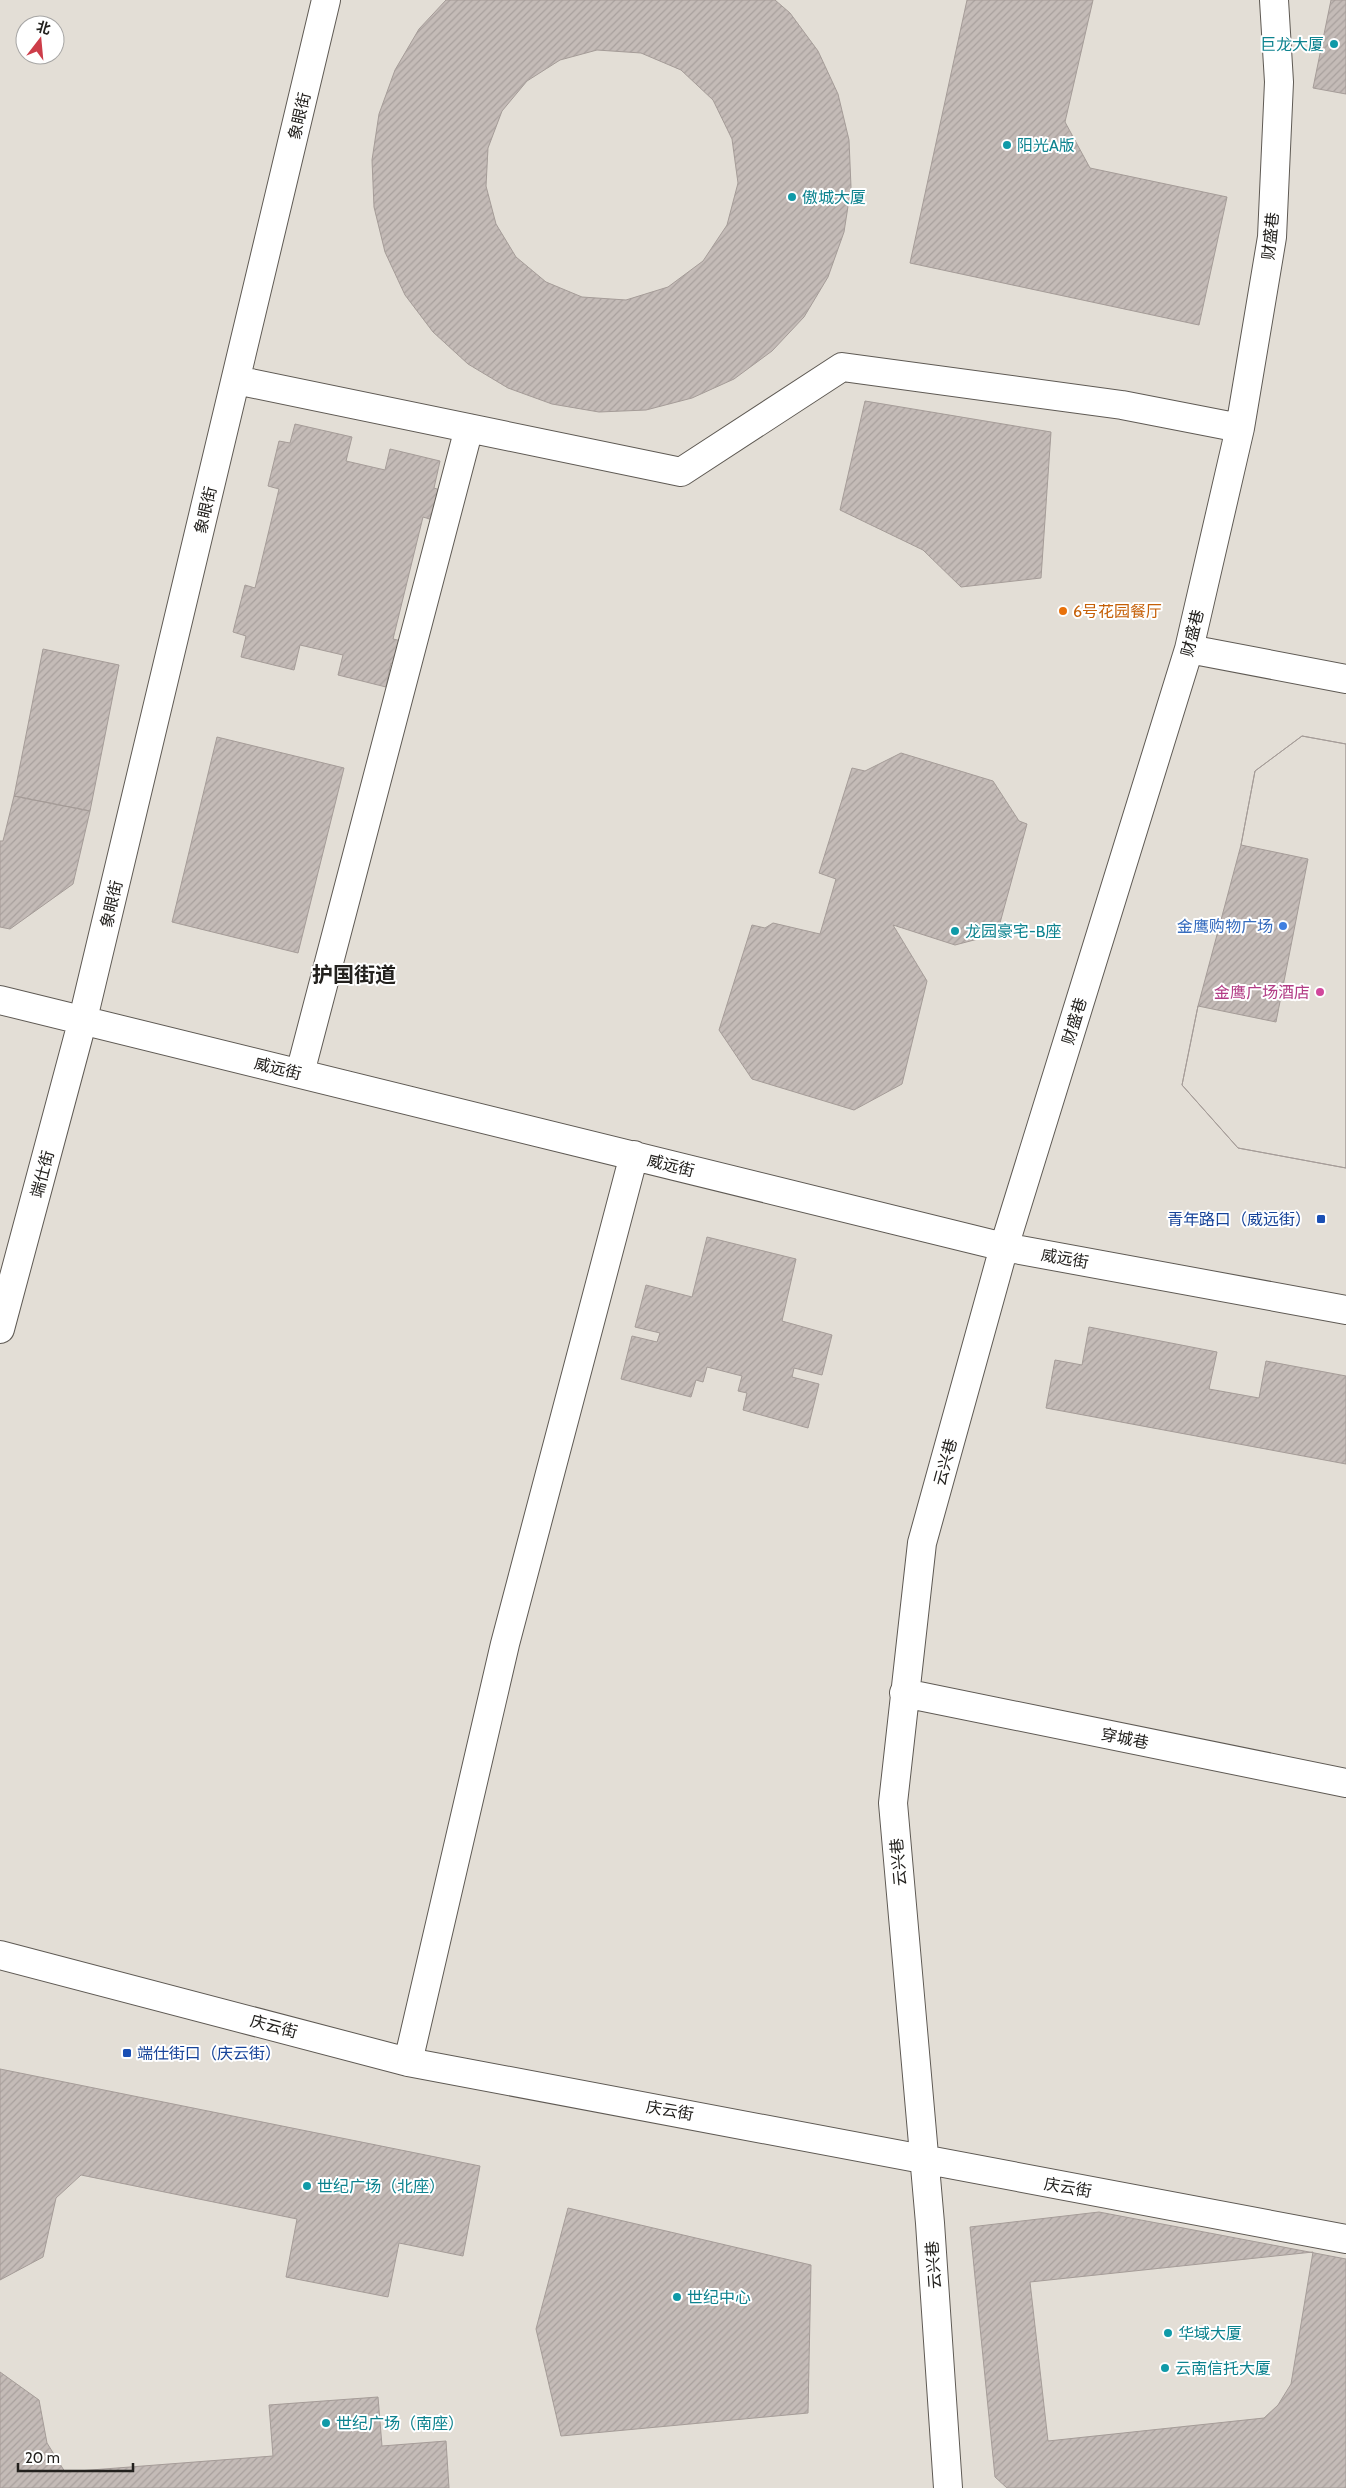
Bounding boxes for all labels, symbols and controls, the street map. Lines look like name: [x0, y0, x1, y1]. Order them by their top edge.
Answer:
north arrow: [15, 15, 65, 65]
text: 北: [34, 17, 53, 38]
place label: 巨龙大厦: [1260, 35, 1324, 54]
marker: 巨龙大厦: [1328, 38, 1340, 50]
street label: 象眼街: [285, 91, 314, 142]
place label: 阳光A版: [1017, 136, 1075, 155]
marker: 阳光A版: [1001, 139, 1013, 151]
place label: 傲城大厦: [802, 188, 866, 207]
marker: 傲城大厦: [786, 191, 798, 203]
street label: 财盛巷: [1259, 211, 1282, 261]
street label: 象眼街: [191, 485, 220, 536]
place label: 6号花园餐厅: [1073, 602, 1162, 621]
marker: 6号花园餐厅: [1057, 605, 1069, 617]
street label: 财盛巷: [1177, 608, 1208, 659]
street label: 象眼街: [97, 879, 126, 930]
place label: 金鹰购物广场: [1177, 917, 1273, 936]
marker: 金鹰购物广场: [1277, 920, 1289, 932]
place label: 龙园豪宅-B座: [965, 922, 1061, 941]
marker: 龙园豪宅-B座: [949, 925, 961, 937]
district label: 护国街道: [312, 962, 396, 987]
place label: 金鹰广场酒店: [1214, 983, 1310, 1002]
marker: 金鹰广场酒店: [1314, 986, 1326, 998]
street label: 财盛巷: [1058, 995, 1091, 1047]
street label: 威远街: [252, 1053, 303, 1084]
street label: 端仕街: [27, 1148, 58, 1200]
street label: 威远街: [645, 1150, 696, 1181]
place label: 青年路口（威远街）: [1167, 1210, 1311, 1229]
marker: 青年路口（威远街）: [1315, 1213, 1327, 1225]
street label: 威远街: [1040, 1245, 1090, 1272]
street label: 云兴巷: [930, 1436, 961, 1488]
street label: 穿城巷: [1100, 1725, 1150, 1752]
street label: 云兴巷: [887, 1837, 910, 1887]
street label: 庆云街: [248, 2011, 300, 2042]
place label: 端仕街口（庆云街）: [137, 2044, 281, 2063]
marker: 端仕街口（庆云街）: [121, 2047, 133, 2059]
street label: 庆云街: [645, 2097, 695, 2124]
street label: 庆云街: [1043, 2174, 1093, 2201]
place label: 世纪广场（北座）: [317, 2177, 445, 2196]
marker: 世纪广场（北座）: [301, 2180, 313, 2192]
street label: 云兴巷: [922, 2240, 945, 2290]
place label: 世纪中心: [687, 2288, 751, 2307]
marker: 世纪中心: [671, 2291, 683, 2303]
place label: 华域大厦: [1178, 2324, 1242, 2343]
marker: 华域大厦: [1162, 2327, 1174, 2339]
place label: 云南信托大厦: [1175, 2359, 1271, 2378]
marker: 云南信托大厦: [1159, 2362, 1171, 2374]
place label: 世纪广场（南座）: [336, 2414, 464, 2433]
marker: 世纪广场（南座）: [320, 2417, 332, 2429]
scale bar: [18, 2440, 132, 2472]
text: 20 m: [25, 2449, 60, 2467]

